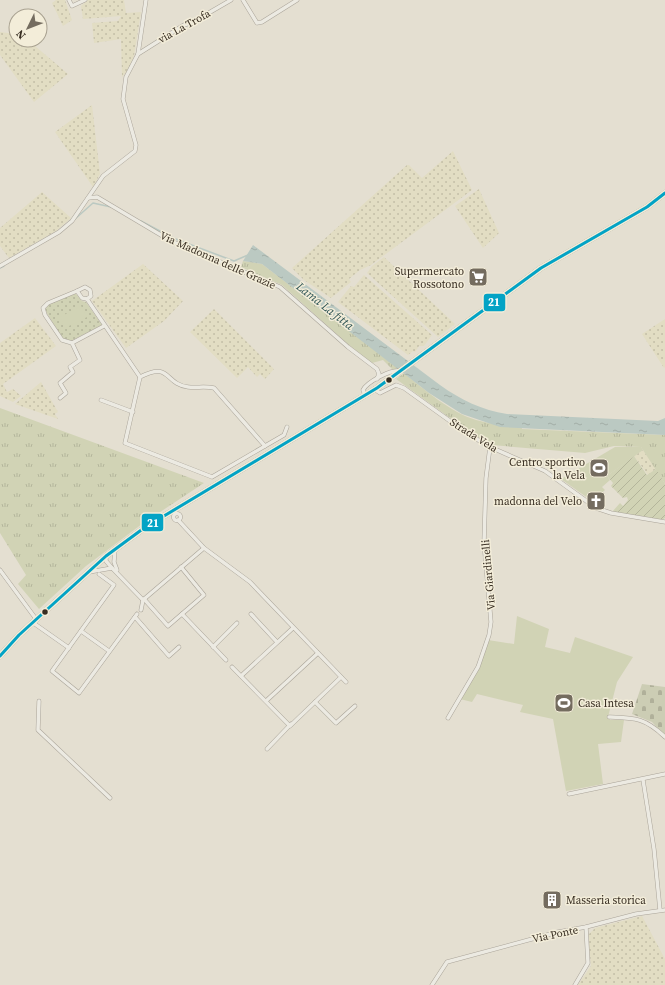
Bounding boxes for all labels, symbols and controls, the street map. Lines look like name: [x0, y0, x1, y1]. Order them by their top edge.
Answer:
street label: via La Trofa: [155, 6, 214, 47]
north arrow: [8, 8, 48, 48]
text: N: [13, 26, 29, 43]
street label: Via Madonna delle Grazie: [157, 228, 279, 293]
place label: Supermercato Rossotono: [395, 264, 464, 292]
supermarket icon: Supermercato Rossotono: [467, 266, 489, 288]
water label: Lama La fitta: [292, 278, 358, 334]
line badge: 21: [483, 293, 506, 312]
text: 21: [488, 295, 500, 310]
unlabelled marker: [384, 375, 394, 385]
street label: Strada Vela: [447, 415, 501, 456]
place label: Centro sportivo la Vela: [509, 455, 585, 483]
sports icon: Centro sportivo la Vela: [588, 457, 610, 479]
church icon: madonna del Velo: [585, 490, 607, 512]
place label: madonna del Velo: [494, 494, 582, 509]
line badge: 21: [141, 513, 164, 532]
text: 21: [147, 516, 159, 531]
street label: Via Giardinelli: [478, 539, 499, 611]
unlabelled marker: [40, 607, 50, 617]
sports icon: Casa Intesa: [553, 692, 575, 714]
place label: Casa Intesa: [578, 696, 634, 711]
building icon: Masseria storica: [541, 889, 563, 911]
place label: Masseria storica: [566, 893, 646, 908]
street label: Via Ponte: [531, 922, 580, 947]

